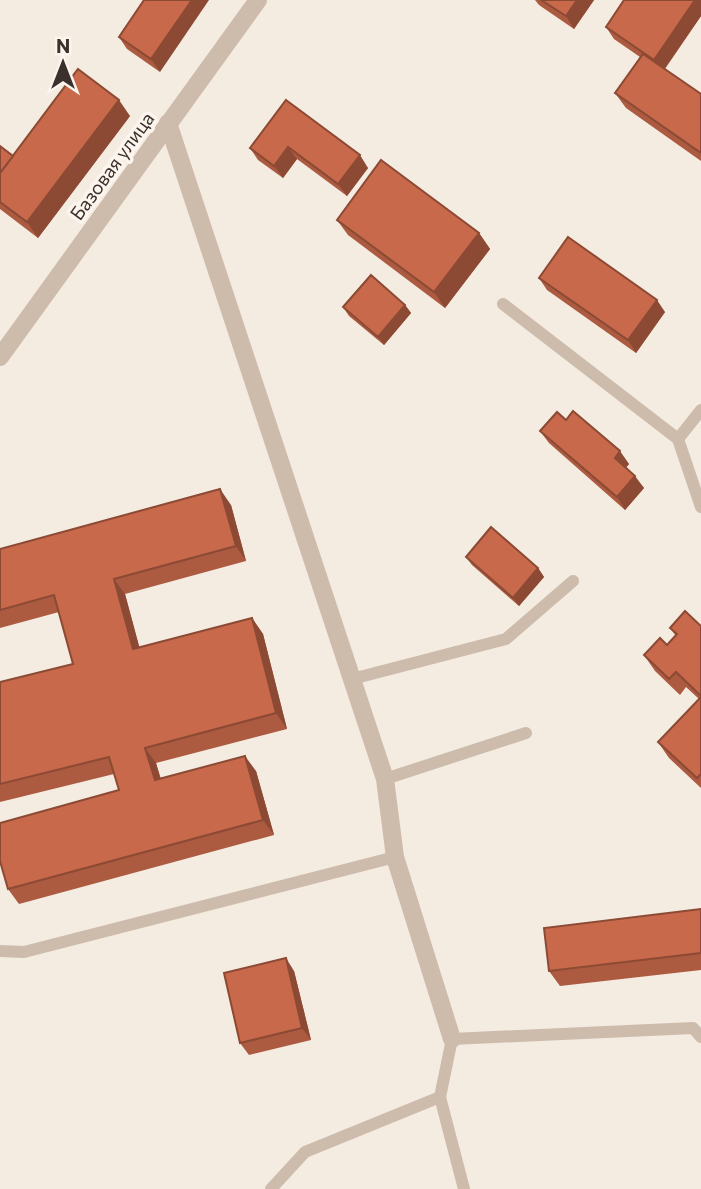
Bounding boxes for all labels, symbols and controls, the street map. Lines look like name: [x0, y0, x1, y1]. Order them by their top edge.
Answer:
north arrow: [28, 28, 98, 98]
text: N: [56, 34, 70, 57]
street label: Базовая улица: [65, 107, 158, 224]

